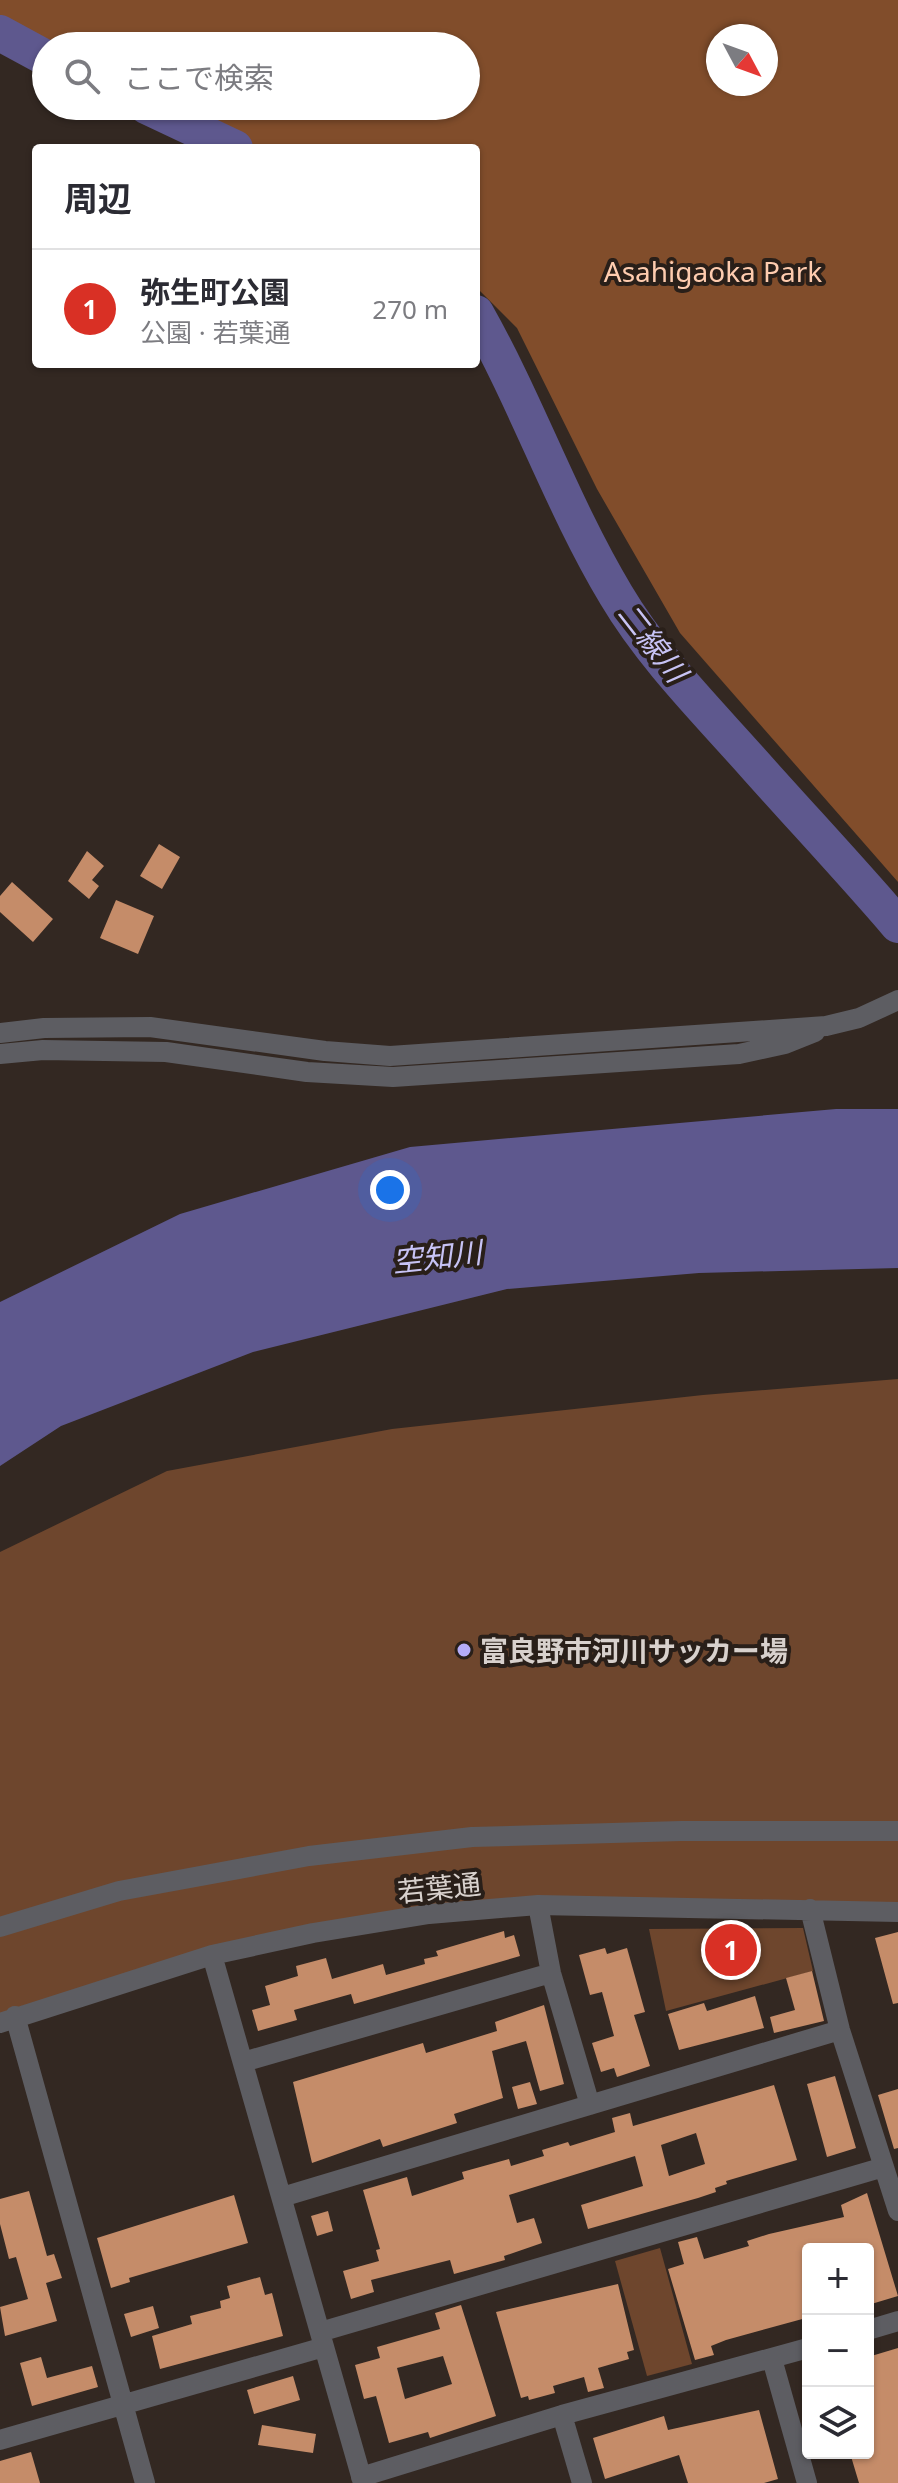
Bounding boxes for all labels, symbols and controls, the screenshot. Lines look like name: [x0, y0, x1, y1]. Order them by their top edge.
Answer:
north arrow: [706, 24, 778, 96]
search box: [32, 32, 480, 120]
icon: search: [60, 54, 104, 98]
text: ここで検索: [124, 57, 274, 98]
text: 周辺: [64, 175, 132, 221]
park label: Asahigaoka Park: [604, 252, 822, 290]
text: 弥生町公園: [140, 271, 290, 312]
text: 1: [83, 291, 97, 327]
text: 270 m: [372, 291, 448, 327]
text: 公園 · 若葉通: [140, 314, 291, 350]
water label: 二線川: [609, 594, 699, 692]
your location: [370, 1170, 410, 1210]
water label: 空知川: [390, 1231, 487, 1281]
place label: 富良野市河川サッカー場: [480, 1631, 788, 1669]
marker: 富良野市河川サッカー場: [455, 1641, 473, 1659]
street label: 若葉通: [395, 1864, 483, 1910]
pin: 1: [705, 1920, 757, 1980]
map controls: [802, 2243, 874, 2459]
button: +: [802, 2243, 874, 2315]
button: −: [802, 2315, 874, 2387]
button: layers: [802, 2387, 874, 2459]

